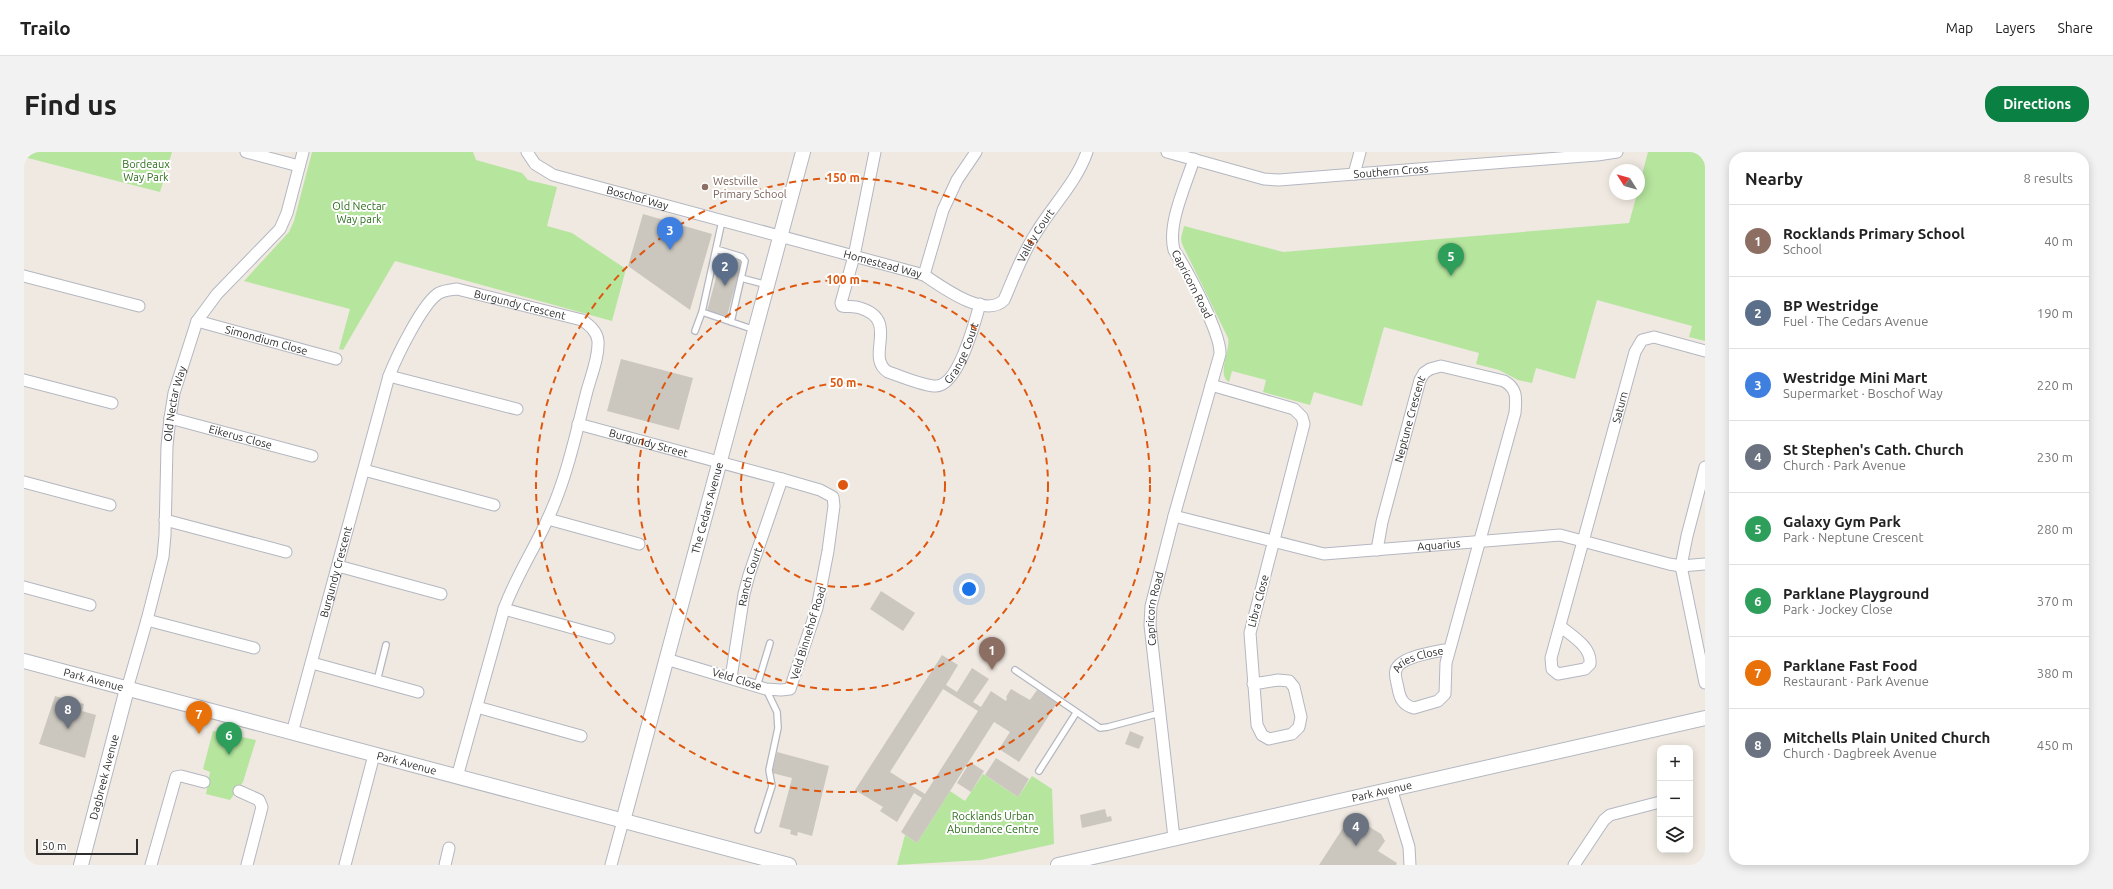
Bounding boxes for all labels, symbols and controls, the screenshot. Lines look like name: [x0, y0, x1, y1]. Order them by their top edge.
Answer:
text: Trailo: [20, 17, 71, 39]
text: Map: [1946, 20, 1973, 36]
text: Layers: [1995, 20, 2035, 36]
text: Share: [2057, 20, 2093, 36]
button: Directions: [1985, 86, 2089, 122]
text: Find us: [24, 89, 117, 120]
park label: Bordeaux Way Park: [122, 158, 170, 183]
street label: Southern Cross: [1353, 162, 1429, 180]
north arrow: [1609, 164, 1645, 200]
text: Nearby: [1745, 169, 1803, 188]
text: 150 m: [826, 171, 860, 184]
text: 8 results: [2023, 171, 2073, 185]
place label: Westville Primary School: [713, 175, 787, 200]
marker: Westville Primary School: [700, 182, 710, 192]
street label: Boschof Way: [605, 184, 670, 212]
park label: Old Nectar Way park: [332, 200, 387, 225]
street label: Valley Court: [1015, 206, 1057, 264]
pin: 3: [657, 217, 683, 250]
text: Rocklands Primary School: [1783, 225, 1965, 242]
text: 1: [1754, 234, 1762, 248]
text: 40 m: [2044, 234, 2073, 248]
text: School: [1783, 242, 1822, 256]
pin: 5: [1438, 243, 1464, 276]
street label: Homestead Way: [842, 248, 924, 280]
street label: Capricorn Road: [1170, 248, 1214, 320]
pin: 2: [712, 253, 738, 286]
text: 100 m: [826, 273, 860, 286]
street label: Burgundy Crescent: [473, 287, 568, 322]
text: BP Westridge: [1783, 297, 1879, 314]
text: 2: [1754, 306, 1762, 320]
text: 190 m: [2037, 306, 2073, 320]
text: Fuel · The Cedars Avenue: [1783, 314, 1928, 328]
street label: Grange Court: [942, 320, 981, 386]
street label: Simondium Close: [224, 323, 309, 357]
street label: Old Nectar Way: [162, 364, 188, 442]
text: Westridge Mini Mart: [1783, 369, 1927, 386]
street label: Neptune Crescent: [1392, 373, 1428, 464]
text: 50 m: [830, 376, 856, 389]
text: 3: [1754, 378, 1762, 392]
text: 220 m: [2037, 378, 2073, 392]
text: Supermarket · Boschof Way: [1783, 386, 1943, 400]
street label: Saturn: [1610, 390, 1630, 425]
street label: Eikerus Close: [208, 423, 273, 451]
street label: Burgundy Street: [608, 427, 690, 460]
text: St Stephen's Cath. Church: [1783, 441, 1964, 458]
text: 4: [1754, 450, 1762, 464]
text: 230 m: [2037, 450, 2073, 464]
text: Church · Park Avenue: [1783, 458, 1906, 472]
street label: The Cedars Avenue: [689, 461, 725, 555]
centre of rings: [836, 478, 850, 492]
text: Galaxy Gym Park: [1783, 513, 1901, 530]
text: 5: [1754, 522, 1762, 536]
text: 280 m: [2037, 522, 2073, 536]
street label: Burgundy Crescent: [318, 524, 354, 619]
text: Park · Neptune Crescent: [1783, 530, 1924, 544]
street label: Aquarius: [1417, 537, 1461, 552]
street label: Ranch Court: [736, 545, 764, 607]
street label: Capricorn Road: [1144, 570, 1166, 647]
street label: Libra Close: [1245, 573, 1271, 629]
your location: [959, 579, 979, 599]
street label: Veld Binnehof Road: [788, 585, 828, 681]
text: Parklane Playground: [1783, 585, 1929, 602]
text: 6: [1754, 594, 1762, 608]
text: 370 m: [2037, 594, 2073, 608]
text: Park · Jockey Close: [1783, 602, 1893, 616]
pin: 1: [979, 637, 1005, 670]
street label: Aries Close: [1390, 644, 1444, 674]
text: Parklane Fast Food: [1783, 657, 1917, 674]
street label: Park Avenue: [62, 666, 125, 693]
street label: Veld Close: [711, 666, 763, 692]
text: 7: [1754, 666, 1762, 680]
text: 380 m: [2037, 666, 2073, 680]
text: Restaurant · Park Avenue: [1783, 674, 1929, 688]
pin: 8: [55, 696, 81, 729]
pin: 7: [186, 701, 212, 734]
pin: 6: [216, 722, 242, 755]
text: Mitchells Plain United Church: [1783, 729, 1990, 746]
street label: Dagbreek Avenue: [87, 733, 121, 821]
text: 8: [1754, 738, 1762, 752]
text: 450 m: [2037, 738, 2073, 752]
map controls: [1657, 745, 1693, 853]
button: +: [1657, 745, 1693, 781]
text: Church · Dagbreek Avenue: [1783, 746, 1937, 760]
street label: Park Avenue: [375, 749, 438, 777]
street label: Park Avenue: [1350, 779, 1413, 804]
button: −: [1657, 781, 1693, 817]
park label: Rocklands Urban Abundance Centre: [947, 810, 1039, 835]
pin: 4: [1343, 813, 1369, 846]
button: layers: [1657, 817, 1693, 853]
scale bar: [36, 837, 138, 856]
text: 50 m: [42, 840, 66, 852]

